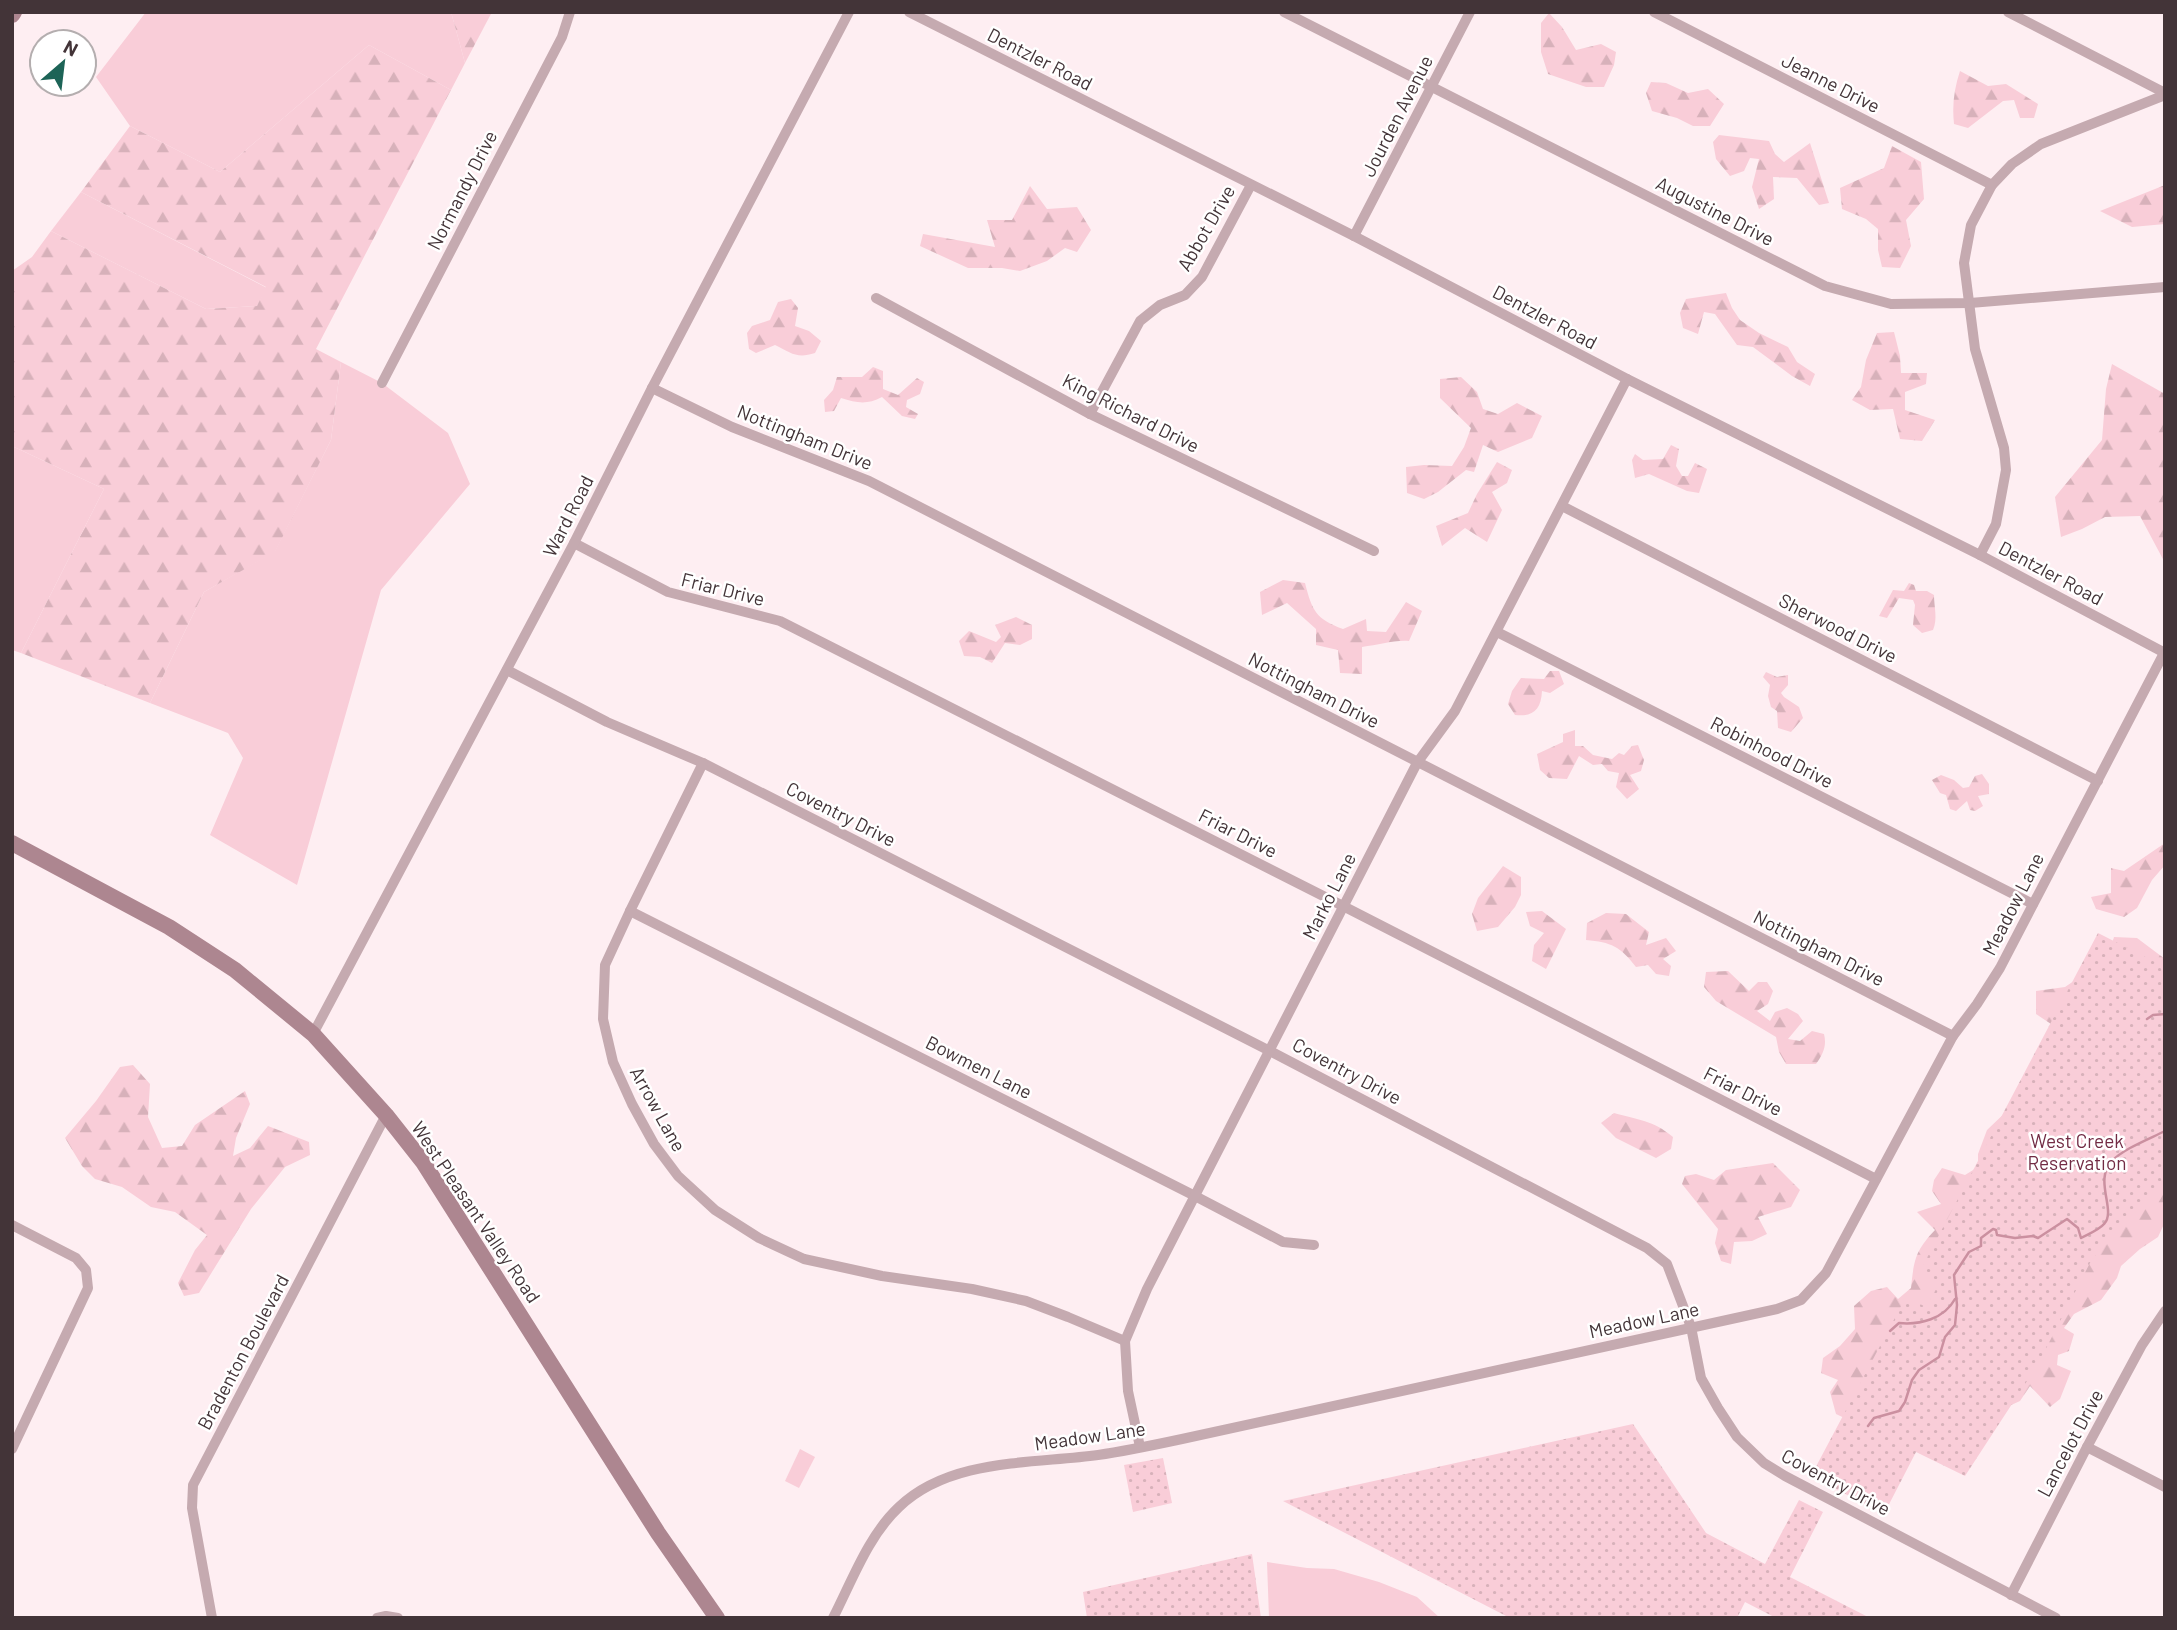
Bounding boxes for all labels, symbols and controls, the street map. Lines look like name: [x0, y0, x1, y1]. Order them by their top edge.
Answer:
street label: Dentzler Road: [984, 22, 1097, 95]
north arrow: [28, 28, 98, 98]
text: N: [60, 34, 82, 61]
street label: Jeanne Drive: [1778, 48, 1884, 117]
street label: Jourden Avenue: [1356, 51, 1437, 180]
street label: Normandy Drive: [422, 126, 502, 253]
street label: Augustine Drive: [1652, 171, 1778, 250]
street label: Abbot Drive: [1172, 181, 1239, 275]
street label: Dentzler Road: [1489, 279, 1601, 354]
street label: King Richard Drive: [1059, 368, 1203, 457]
street label: Nottingham Drive: [734, 399, 876, 474]
street label: Ward Road: [537, 471, 598, 560]
street label: Dentzler Road: [1995, 535, 2107, 610]
street label: Friar Drive: [679, 567, 767, 610]
street label: Sherwood Drive: [1775, 588, 1901, 667]
street label: Nottingham Drive: [1245, 647, 1384, 732]
street label: Robinhood Drive: [1707, 711, 1837, 792]
street label: Coventry Drive: [783, 776, 900, 851]
street label: Friar Drive: [1195, 803, 1281, 862]
street label: Marko Lane: [1297, 849, 1360, 943]
street label: Meadow Lane: [1977, 849, 2048, 959]
street label: Nottingham Drive: [1750, 905, 1889, 990]
street label: Bowmen Lane: [922, 1030, 1036, 1103]
street label: Coventry Drive: [1289, 1032, 1406, 1109]
street label: Friar Drive: [1700, 1061, 1786, 1120]
street label: Arrow Lane: [626, 1062, 691, 1155]
street label: West Pleasant Valley Road: [407, 1117, 546, 1307]
park label: West Creek Reservation: [2027, 1129, 2127, 1174]
street label: Bradenton Boulevard: [192, 1270, 293, 1433]
street label: Meadow Lane: [1587, 1297, 1701, 1342]
street label: Lancelot Drive: [2032, 1385, 2107, 1500]
street label: Meadow Lane: [1033, 1416, 1147, 1455]
street label: Coventry Drive: [1778, 1443, 1895, 1520]

